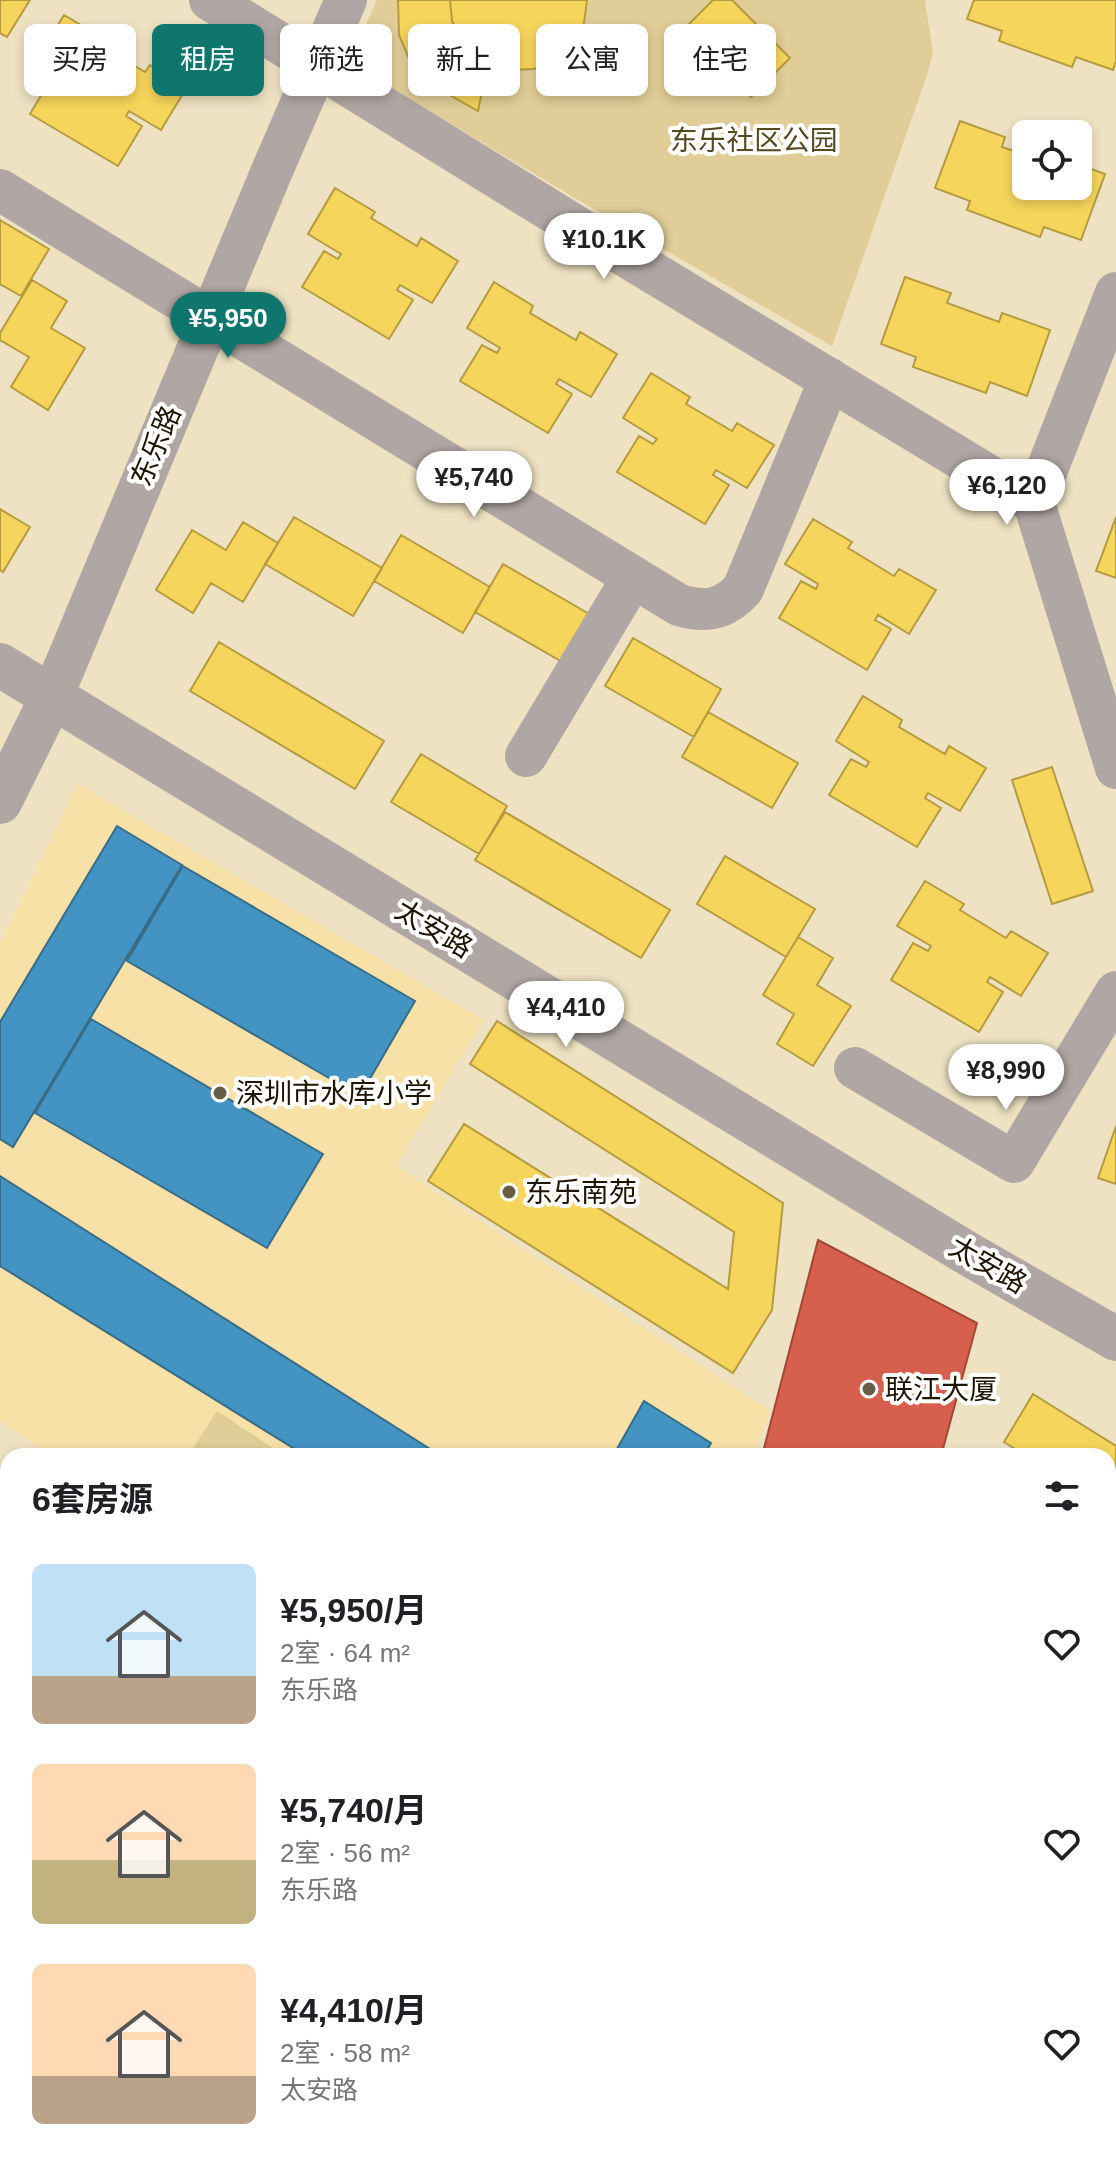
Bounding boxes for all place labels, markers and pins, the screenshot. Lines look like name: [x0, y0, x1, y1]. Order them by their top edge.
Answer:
pin: ¥10.1K: [539, 213, 669, 281]
pin: ¥5,950: [163, 292, 293, 360]
pin: ¥5,740: [409, 451, 539, 519]
pin: ¥6,120: [942, 459, 1072, 527]
pin: ¥4,410: [501, 981, 631, 1049]
pin: ¥8,990: [941, 1044, 1071, 1112]
place label: 深圳市水库小学: [236, 1078, 432, 1109]
marker: 深圳市水库小学: [211, 1084, 229, 1102]
place label: 东乐南苑: [525, 1177, 637, 1208]
marker: 东乐南苑: [500, 1183, 518, 1201]
place label: 联江大厦: [885, 1374, 997, 1405]
marker: 联江大厦: [860, 1380, 878, 1398]

